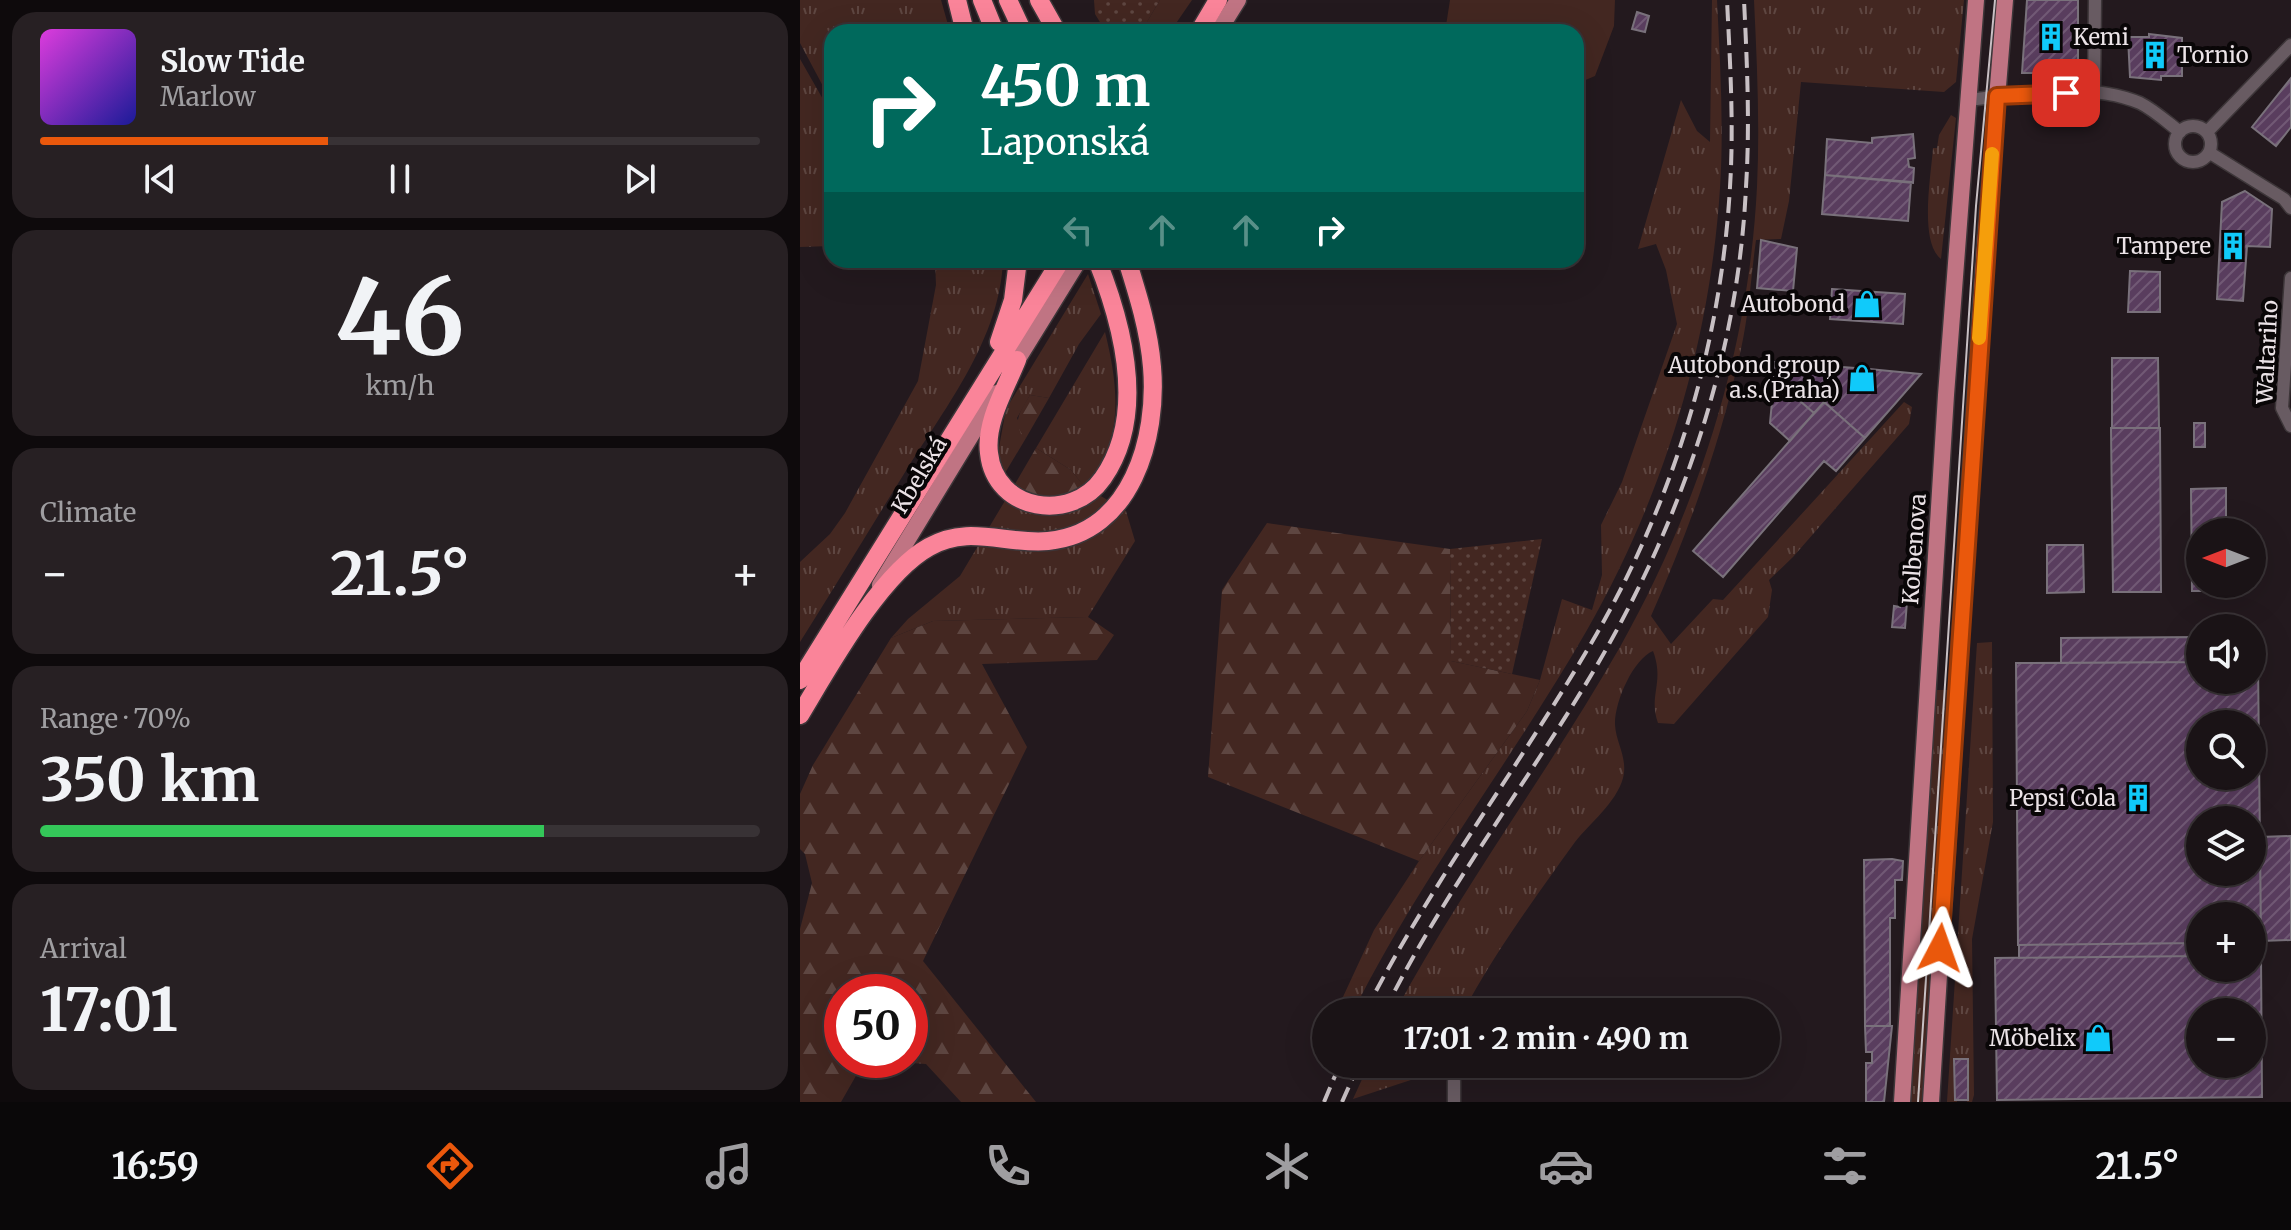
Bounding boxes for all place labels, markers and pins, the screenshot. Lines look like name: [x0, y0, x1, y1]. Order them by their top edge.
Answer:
building icon: Kemi: [2036, 22, 2066, 52]
place label: Kemi: [2073, 23, 2129, 51]
building icon: Tornio: [2140, 40, 2170, 70]
place label: Tornio: [2177, 41, 2249, 69]
pin: [2032, 59, 2100, 127]
building icon: Tampere: [2218, 231, 2248, 261]
place label: Tampere: [2116, 232, 2211, 260]
shop icon: Autobond: [1852, 289, 1882, 319]
place label: Autobond: [1740, 290, 1845, 318]
place label: Autobond group a.s.(Praha): [1667, 351, 1840, 404]
shop icon: Autobond group a.s.(Praha): [1847, 363, 1877, 393]
building icon: Pepsi Cola: [2123, 783, 2153, 813]
place label: Pepsi Cola: [2009, 784, 2116, 812]
shop icon: Möbelix: [2083, 1023, 2113, 1053]
place label: Möbelix: [1989, 1024, 2076, 1052]

